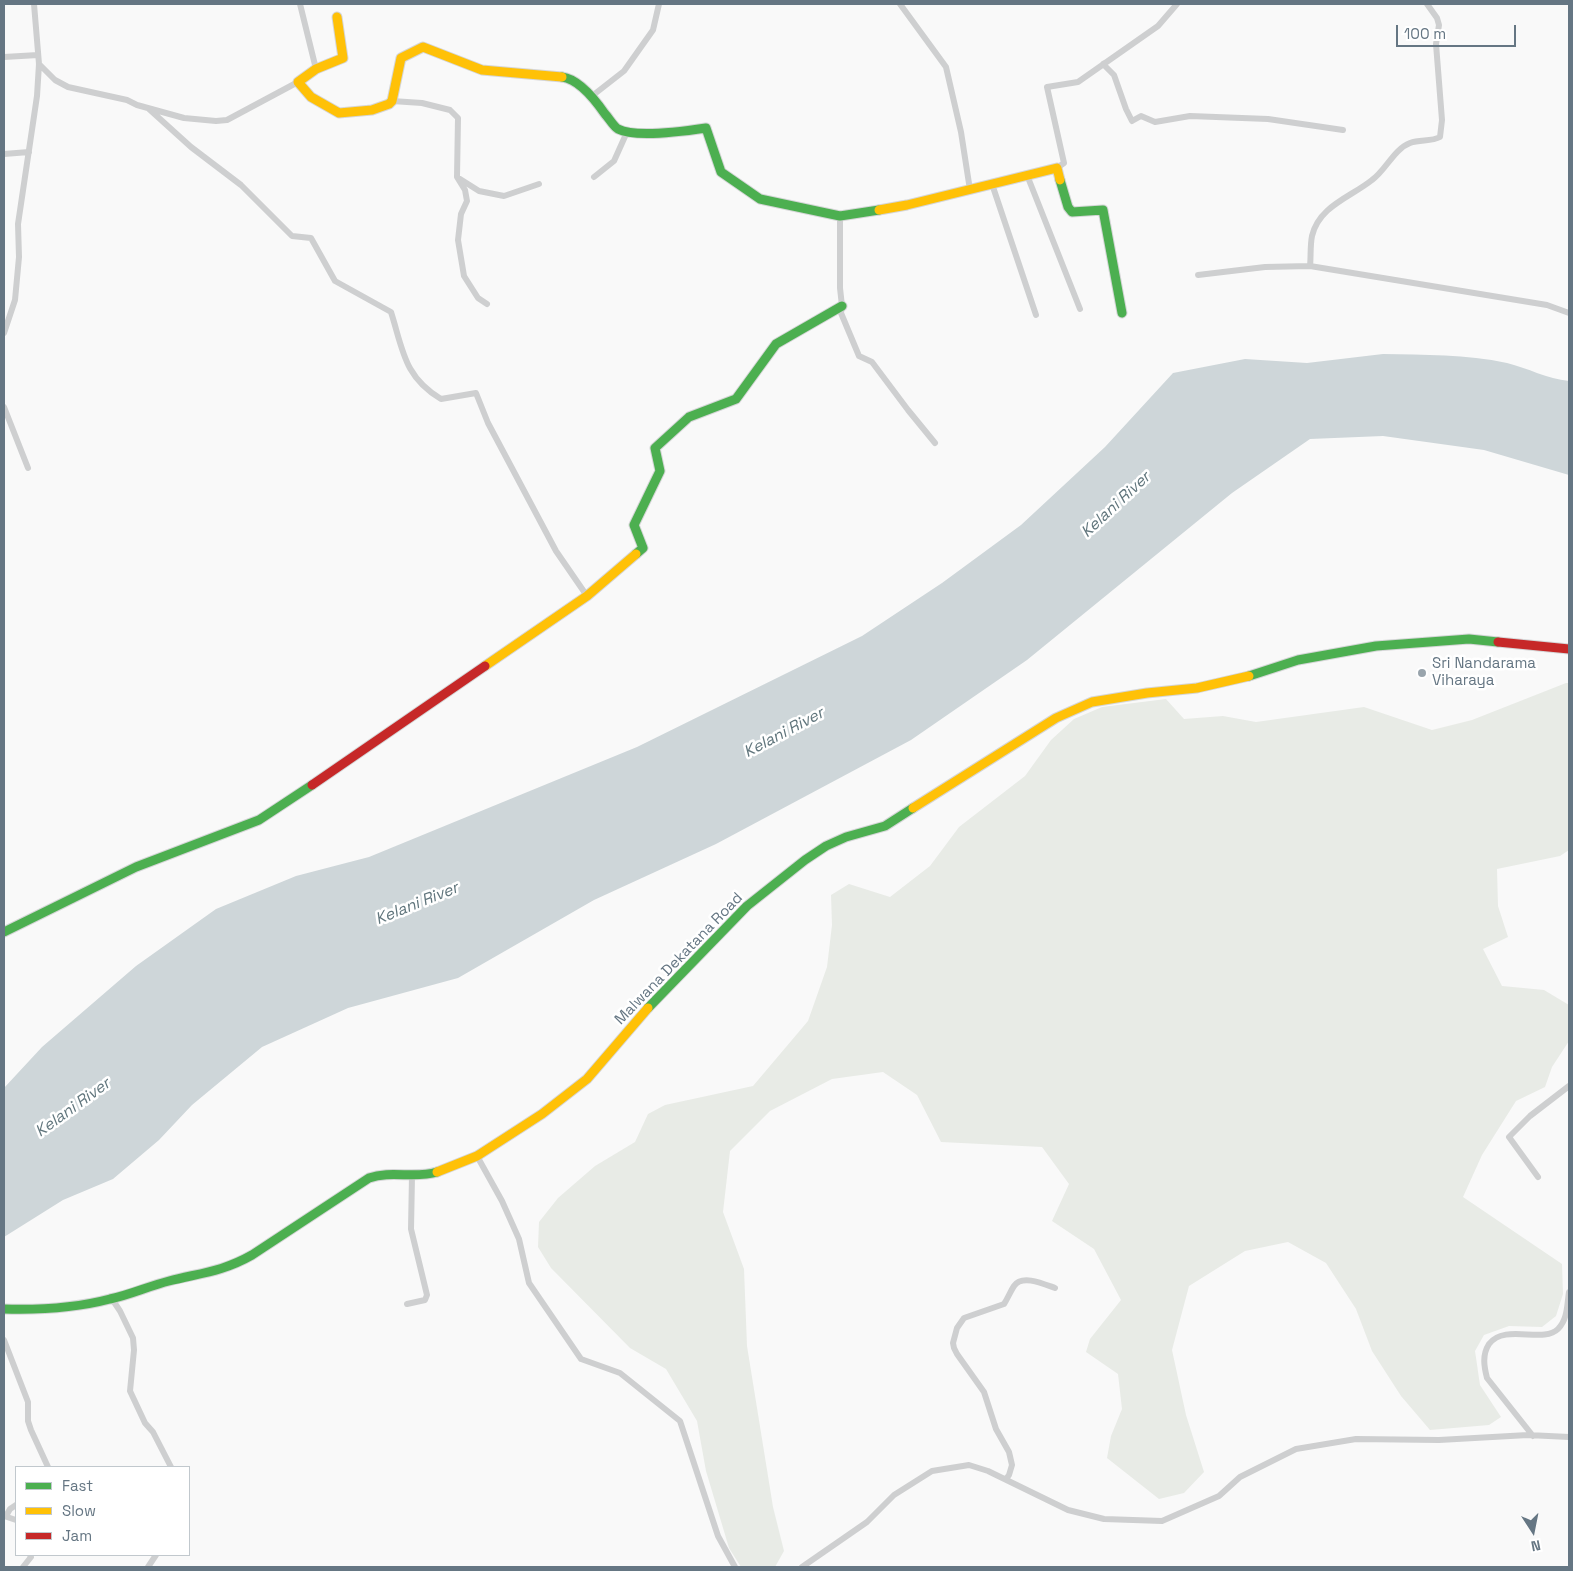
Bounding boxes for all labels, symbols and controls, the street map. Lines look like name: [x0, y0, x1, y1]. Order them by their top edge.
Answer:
scale bar: [1398, 15, 1518, 47]
text: 100 m: [1404, 24, 1446, 43]
water label: Kelani River: [1077, 468, 1155, 542]
place label: Sri Nandarama Viharaya: [1432, 655, 1536, 690]
marker: Sri Nandarama Viharaya: [1416, 667, 1428, 679]
water label: Kelani River: [741, 704, 827, 762]
water label: Kelani River: [373, 879, 461, 929]
street label: Malwana Dekatana Road: [611, 889, 747, 1029]
water label: Kelani River: [32, 1074, 114, 1142]
legend: [15, 1466, 190, 1556]
text: Fast: [62, 1476, 93, 1495]
text: Slow: [62, 1501, 96, 1520]
north arrow: [1508, 1506, 1558, 1556]
text: Jam: [62, 1526, 92, 1545]
text: N: [1530, 1536, 1542, 1555]

